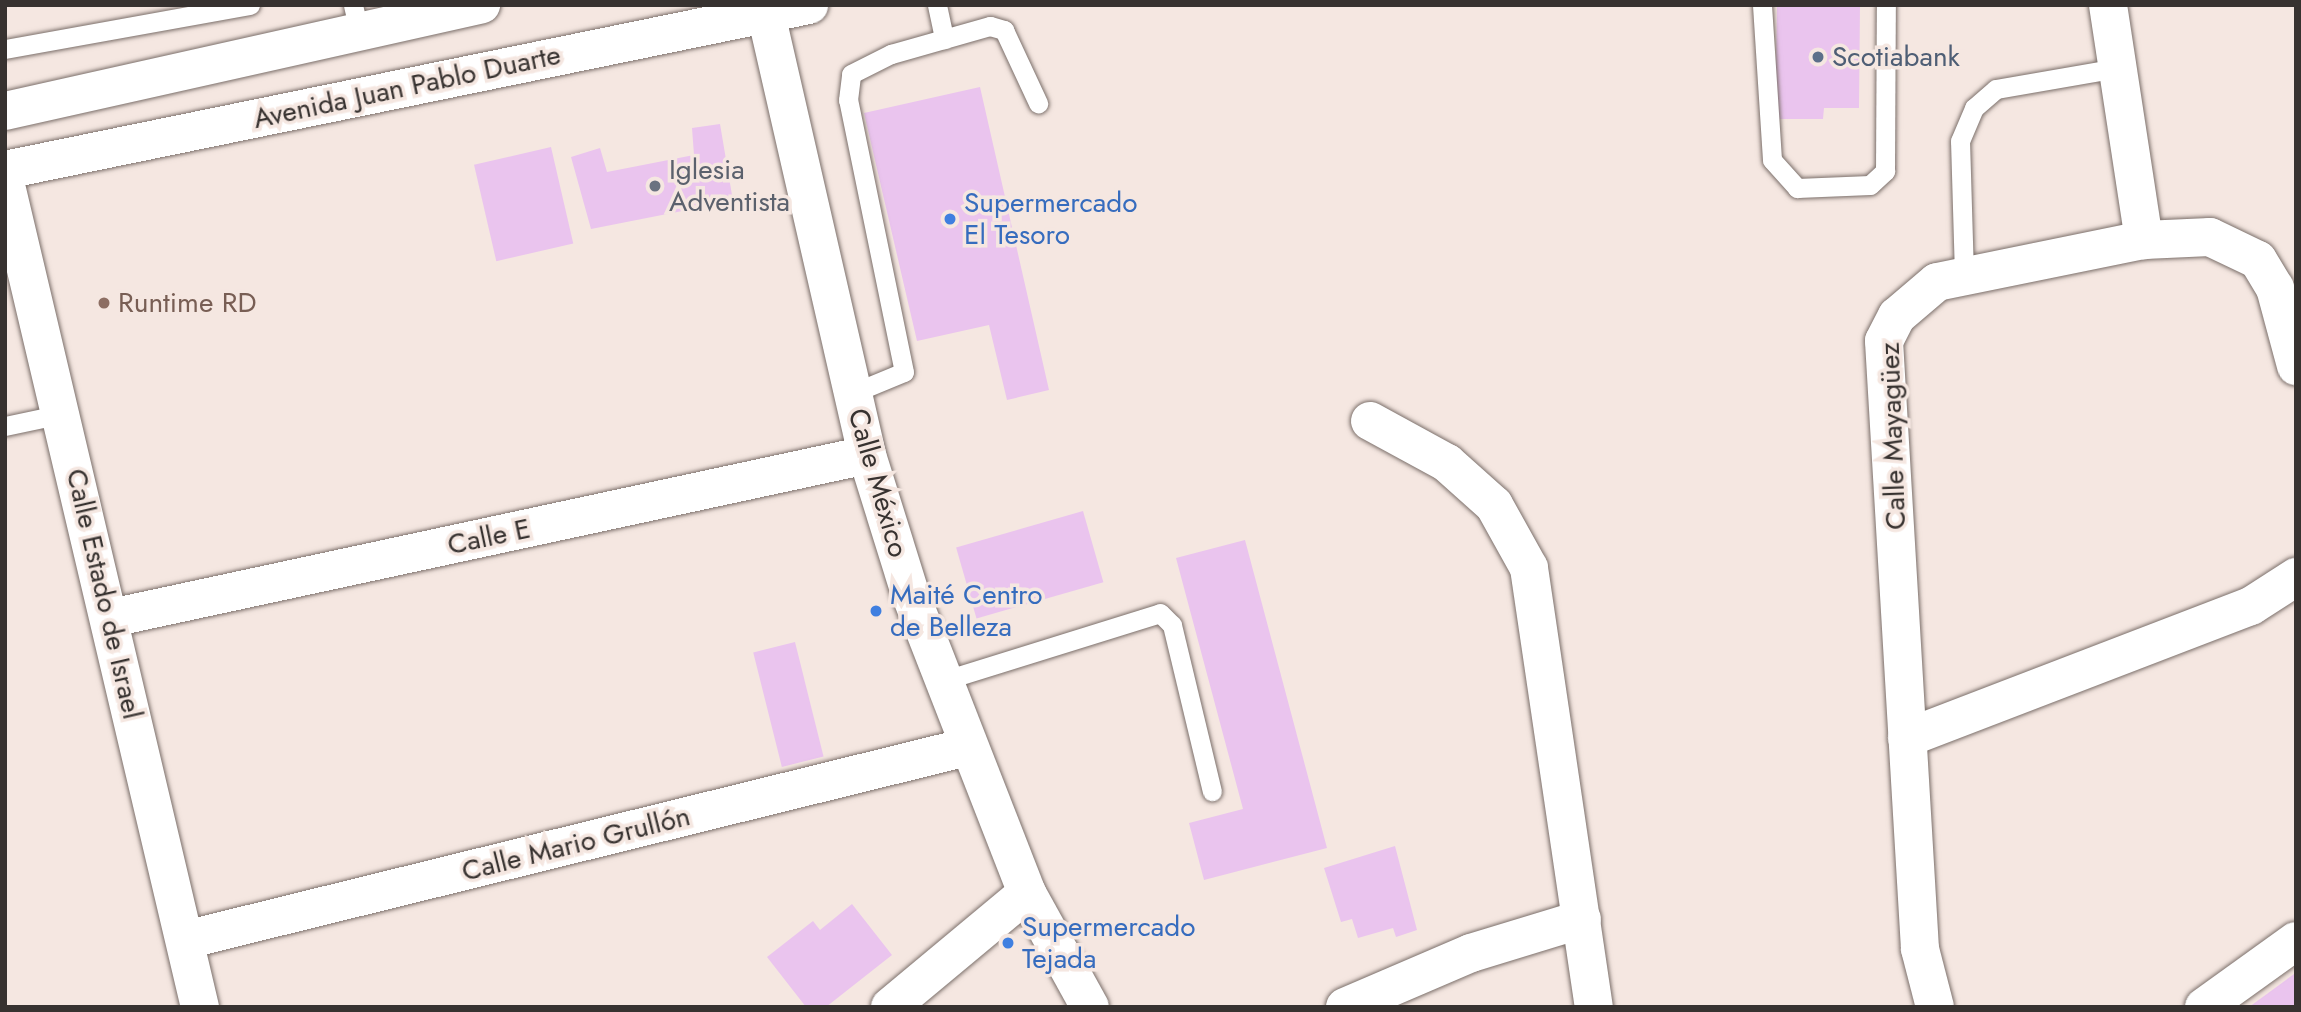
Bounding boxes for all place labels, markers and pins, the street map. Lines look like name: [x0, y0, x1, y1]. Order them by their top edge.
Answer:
place label: Scotiabank: [1832, 40, 1960, 74]
marker: Scotiabank: [1810, 49, 1826, 65]
place label: Iglesia Adventista: [669, 153, 790, 219]
marker: Iglesia Adventista: [647, 178, 663, 194]
place label: Supermercado El Tesoro: [964, 186, 1138, 252]
marker: Supermercado El Tesoro: [942, 211, 958, 227]
place label: Runtime RD: [118, 286, 256, 320]
marker: Runtime RD: [96, 295, 112, 311]
place label: Maité Centro de Belleza: [890, 578, 1042, 644]
marker: Maité Centro de Belleza: [868, 603, 884, 619]
place label: Supermercado Tejada: [1022, 910, 1196, 976]
marker: Supermercado Tejada: [1000, 935, 1016, 951]

